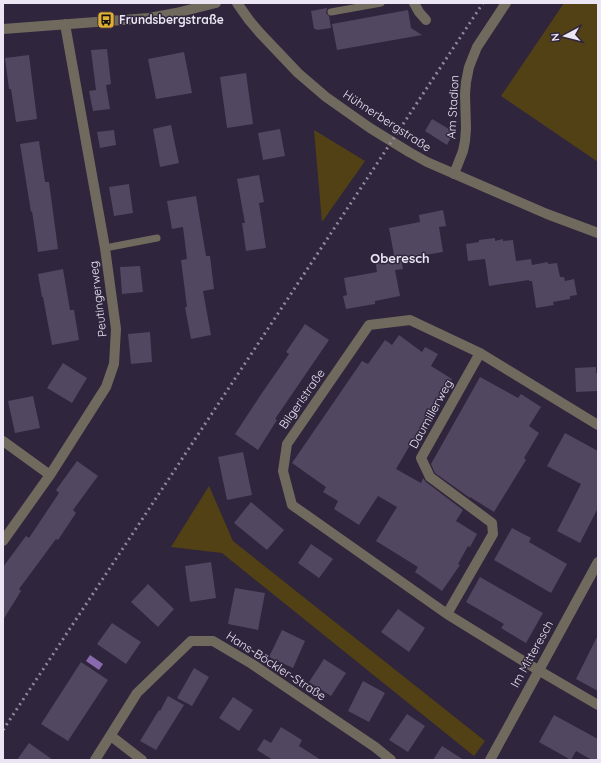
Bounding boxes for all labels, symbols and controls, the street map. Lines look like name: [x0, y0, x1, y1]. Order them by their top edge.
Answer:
bus stop icon: Frundsbergstraße: [96, 10, 116, 30]
place label: Frundsbergstraße: [119, 12, 224, 27]
north arrow: [545, 16, 585, 56]
text: N: [548, 32, 563, 42]
street label: Am Stadion: [443, 75, 462, 139]
street label: Hühnerbergstraße: [340, 87, 434, 155]
district label: Oberesch: [370, 250, 430, 266]
street label: Peutingerweg: [85, 260, 110, 338]
street label: Bilgeristraße: [275, 366, 328, 432]
street label: Daumillerweg: [405, 377, 456, 451]
street label: Im Mitteresch: [507, 618, 556, 690]
street label: Hans-Böckler-Straße: [223, 628, 329, 704]

